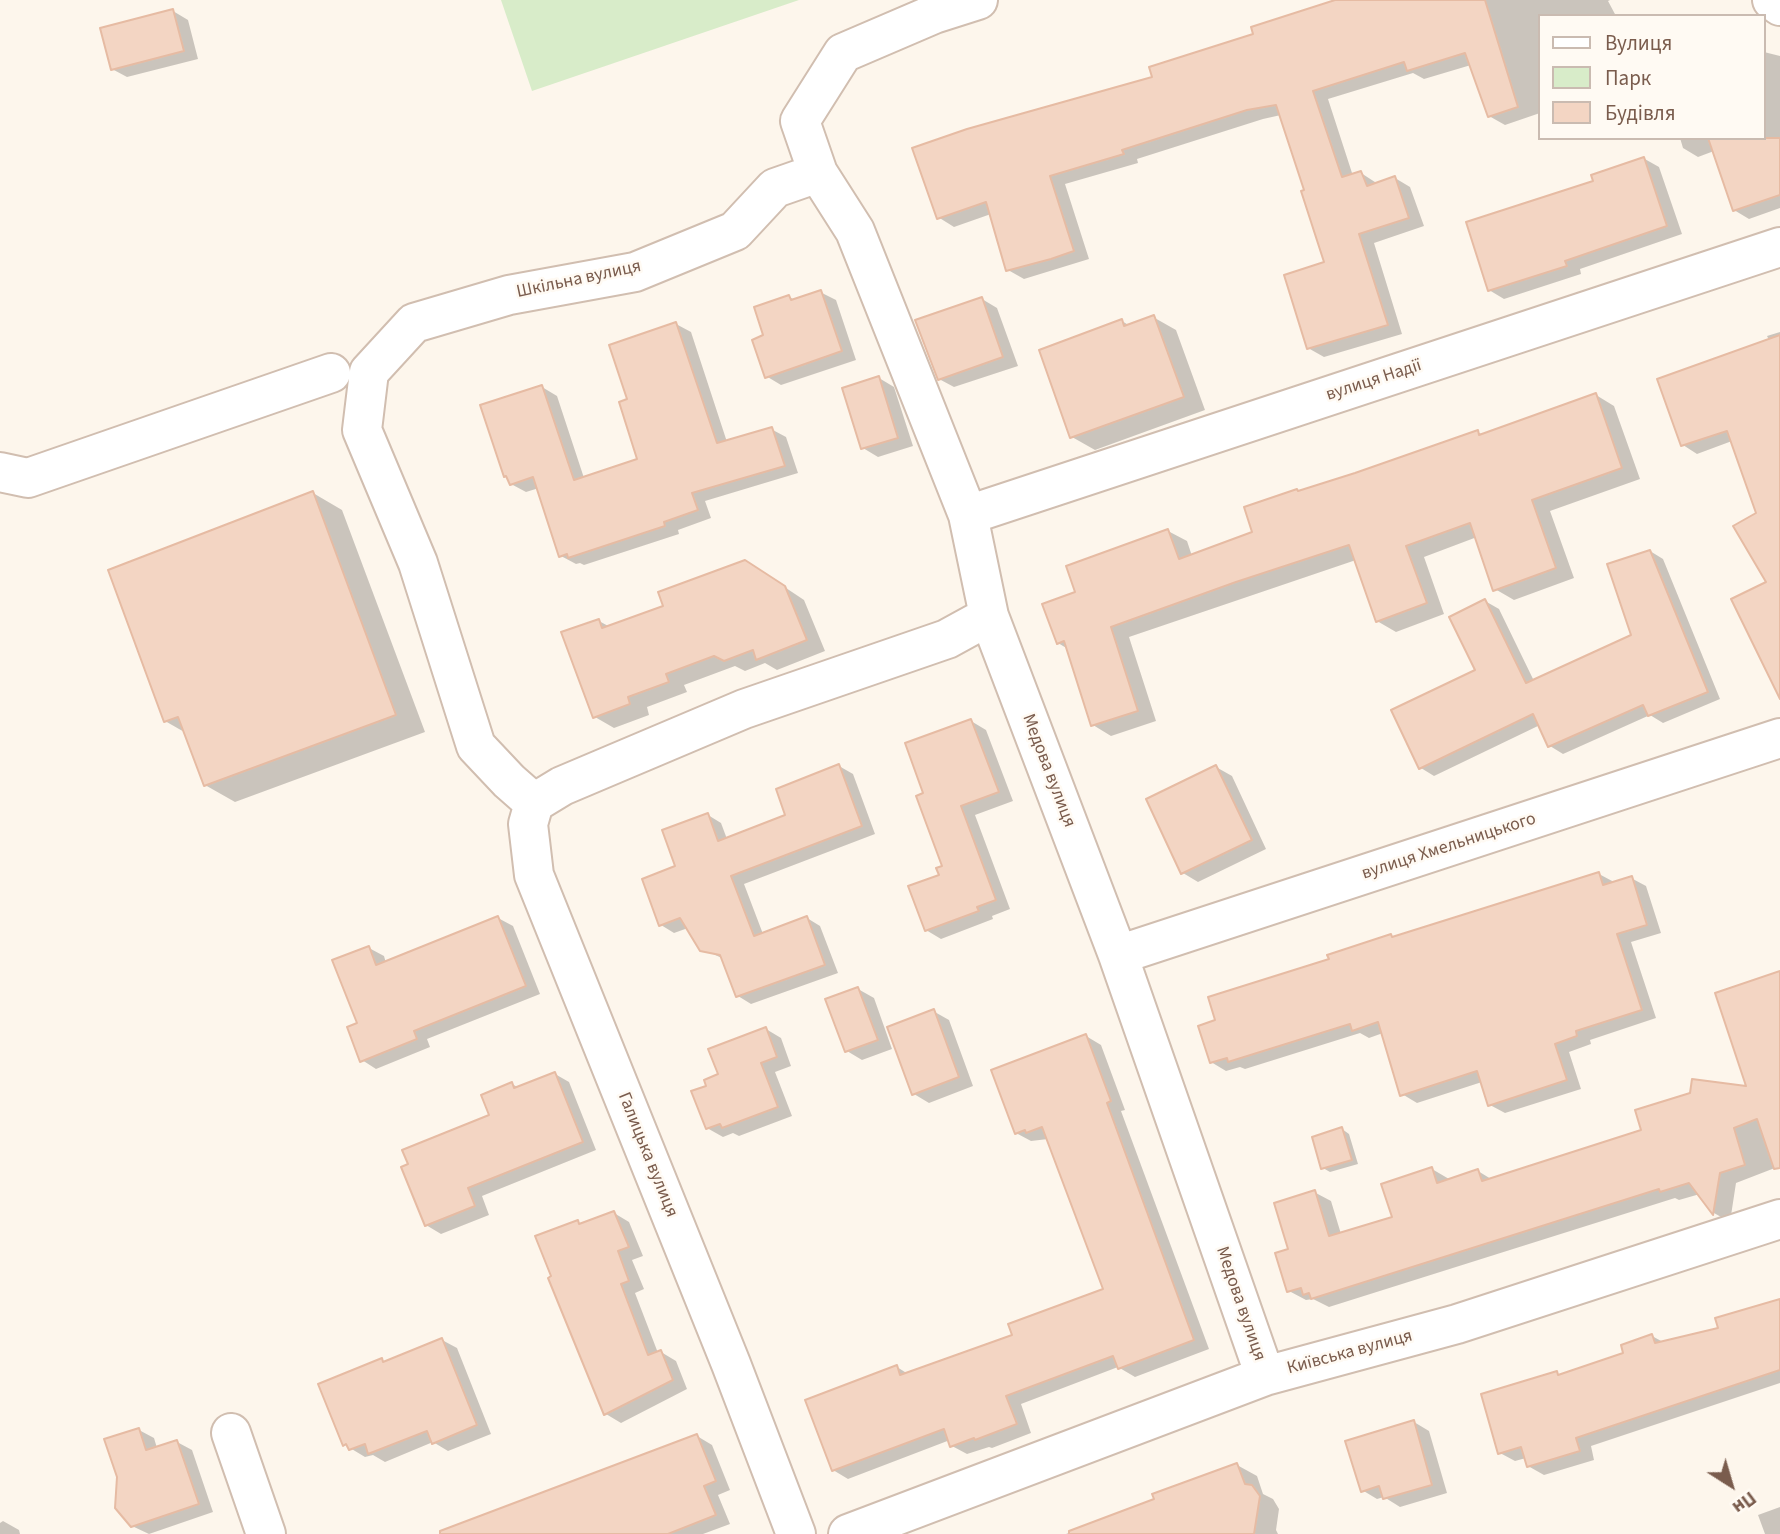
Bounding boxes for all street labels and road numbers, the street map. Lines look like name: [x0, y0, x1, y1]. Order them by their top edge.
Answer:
street label: Шкільна вулиця: [515, 256, 643, 304]
street label: вулиця Надії: [1323, 355, 1425, 407]
street label: Медова вулиця: [1016, 711, 1080, 831]
street label: вулиця Хмельницького: [1359, 809, 1539, 885]
street label: Галицька вулиця: [612, 1089, 682, 1221]
street label: Медова вулиця: [1210, 1244, 1270, 1364]
street label: Київська вулиця: [1285, 1326, 1415, 1380]

